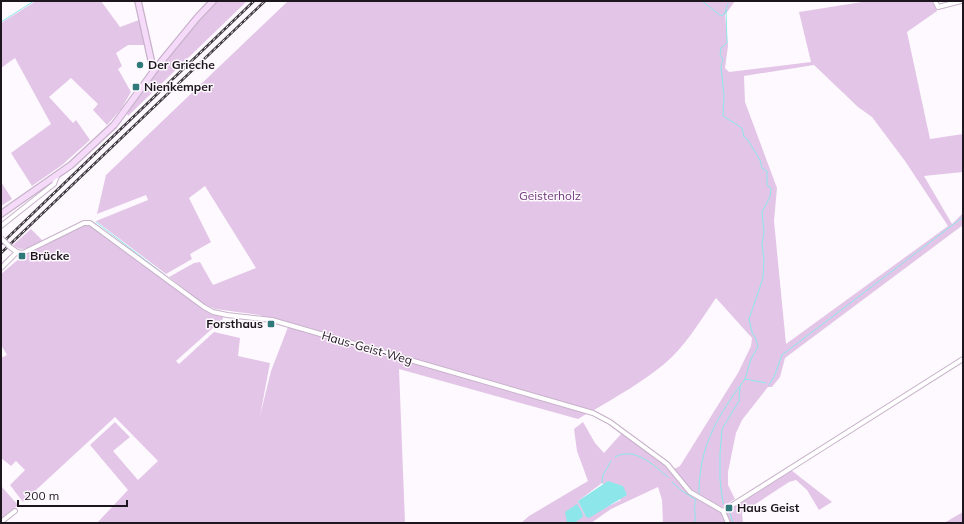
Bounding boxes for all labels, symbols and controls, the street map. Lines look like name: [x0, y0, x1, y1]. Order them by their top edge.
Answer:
place label: Der Grieche: [148, 57, 215, 72]
marker: Der Grieche: [135, 60, 145, 70]
place label: Nienkemper: [144, 79, 213, 94]
marker: Nienkemper: [131, 82, 141, 92]
park label: Geisterholz: [519, 188, 581, 203]
place label: Brücke: [30, 248, 70, 263]
marker: Brücke: [17, 251, 27, 261]
place label: Forsthaus: [206, 316, 263, 331]
marker: Forsthaus: [266, 319, 276, 329]
street label: Haus-Geist-Weg: [320, 327, 414, 368]
scale bar: [18, 482, 127, 508]
text: 200 m: [24, 488, 59, 503]
place label: Haus Geist: [737, 500, 800, 515]
marker: Haus Geist: [724, 503, 734, 513]

